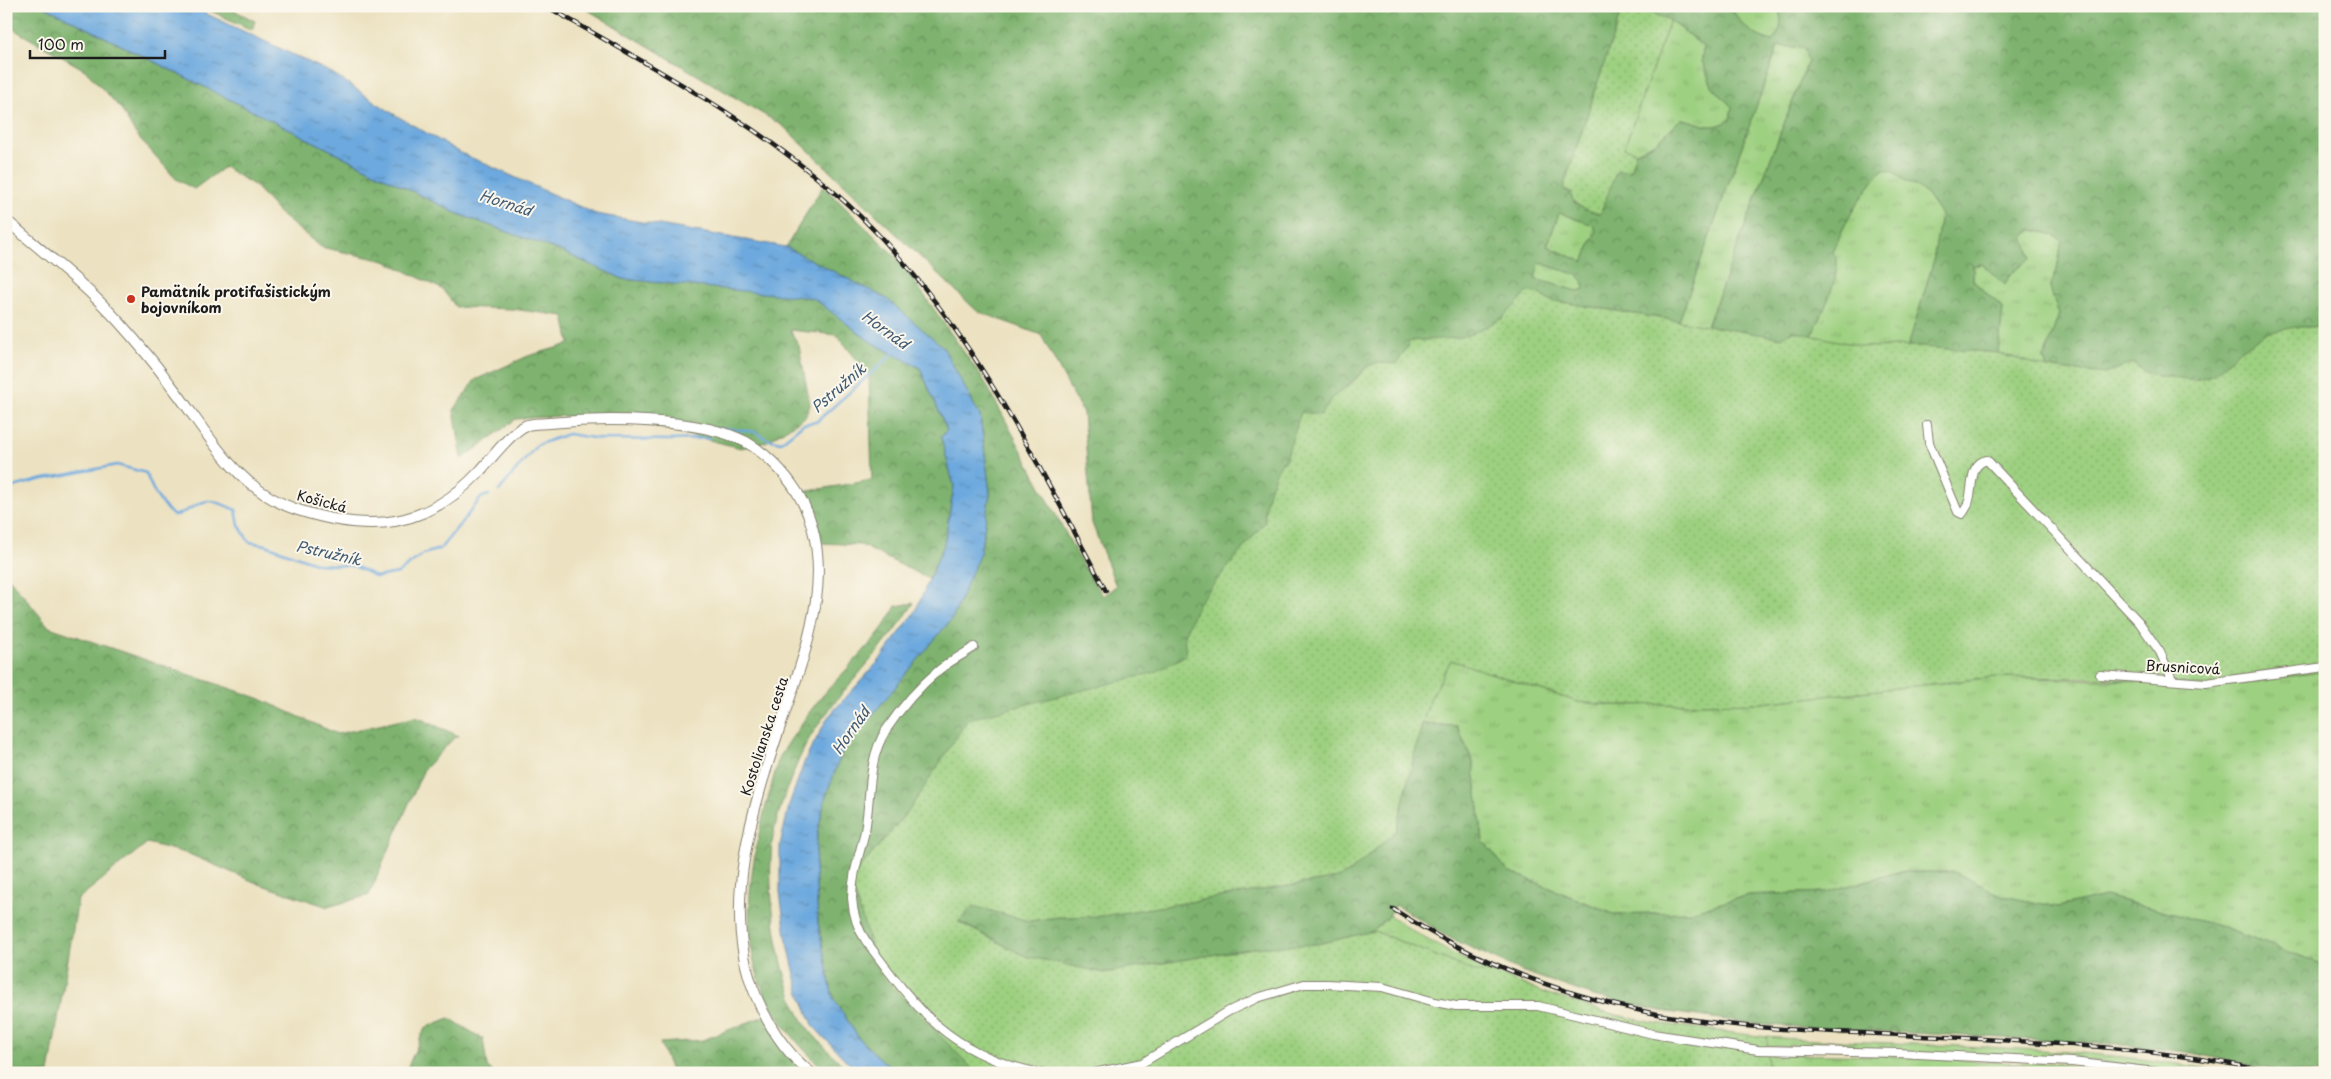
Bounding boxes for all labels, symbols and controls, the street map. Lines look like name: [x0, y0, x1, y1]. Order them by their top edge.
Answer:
scale bar: [30, 28, 165, 60]
text: 100 m: [38, 32, 84, 55]
water label: Hornád: [477, 183, 537, 222]
place label: Pamätník protifašistickým bojovníkom: [141, 281, 331, 318]
marker: Pamätník protifašistickým bojovníkom: [125, 293, 137, 305]
water label: Hornád: [858, 304, 916, 355]
water label: Pstružník: [805, 356, 871, 417]
street label: Košická: [295, 484, 350, 518]
water label: Pstružník: [294, 533, 364, 571]
street label: Brusnicová: [2145, 655, 2221, 679]
street label: Kostolianska cesta: [735, 673, 793, 798]
water label: Hornád: [825, 700, 876, 759]

